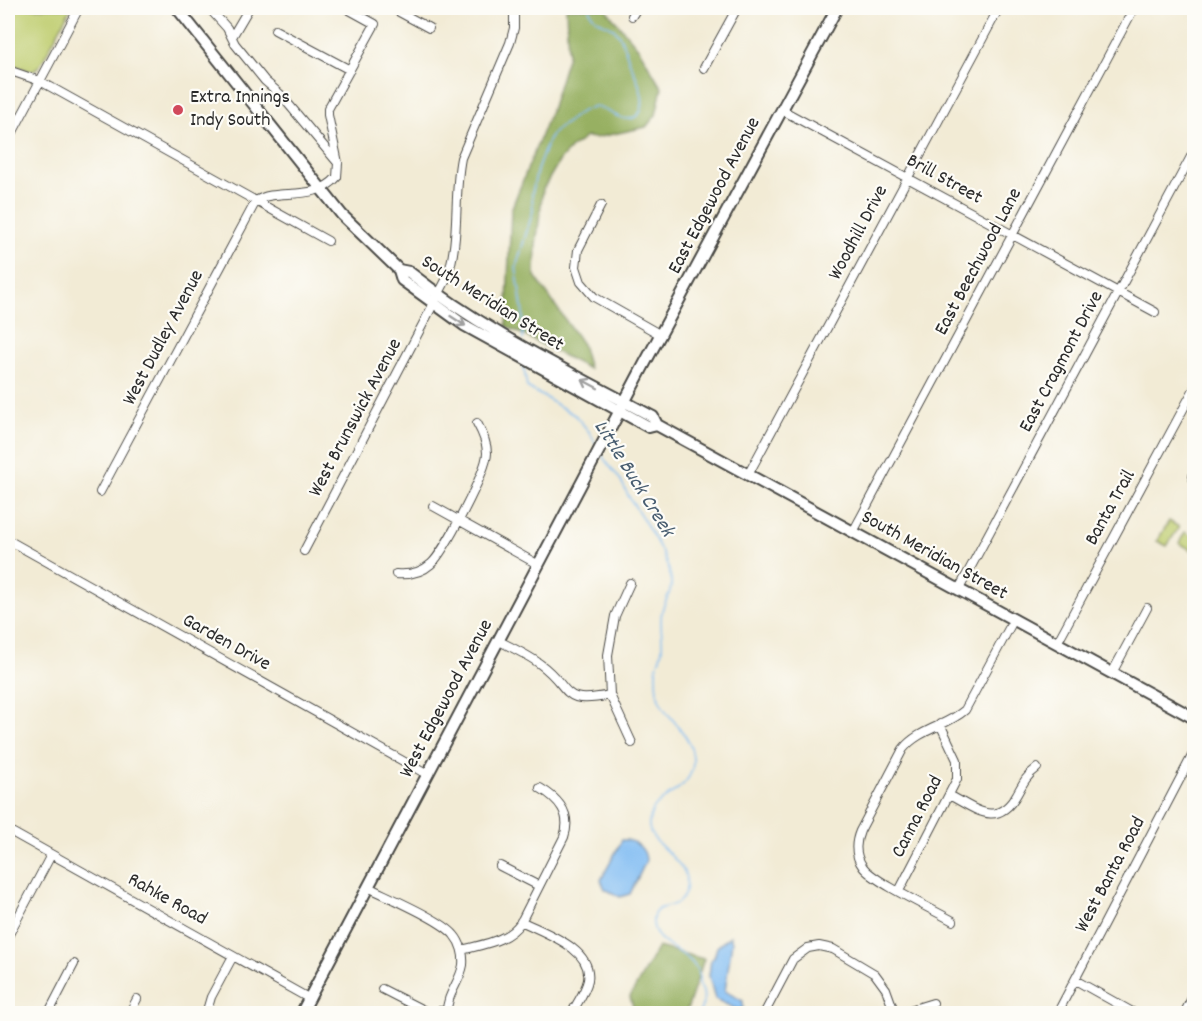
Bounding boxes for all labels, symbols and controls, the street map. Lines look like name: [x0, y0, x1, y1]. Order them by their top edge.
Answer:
place label: Extra Innings Indy South: [190, 84, 290, 135]
marker: Extra Innings Indy South: [171, 103, 185, 117]
street label: East Edgewood Avenue: [662, 112, 768, 279]
street label: Brill Street: [901, 148, 987, 212]
street label: Woodhill Drive: [822, 180, 896, 286]
street label: East Beechwood Lane: [928, 183, 1030, 341]
street label: South Meridian Street: [415, 249, 569, 359]
street label: West Dudley Avenue: [116, 265, 212, 411]
street label: East Cragmont Drive: [1013, 286, 1111, 438]
one-way arrow: [449, 315, 466, 327]
street label: West Brunswick Avenue: [302, 334, 410, 502]
one-way arrow: [582, 377, 600, 389]
water label: Little Buck Creek: [585, 415, 682, 545]
street label: Banta Trail: [1079, 465, 1143, 551]
street label: South Meridian Street: [856, 504, 1012, 608]
street label: Garden Drive: [177, 607, 276, 679]
street label: West Edgewood Avenue: [393, 615, 501, 783]
street label: Canna Road: [885, 771, 951, 863]
street label: West Banta Road: [1069, 812, 1153, 938]
street label: Rahke Road: [122, 867, 212, 933]

